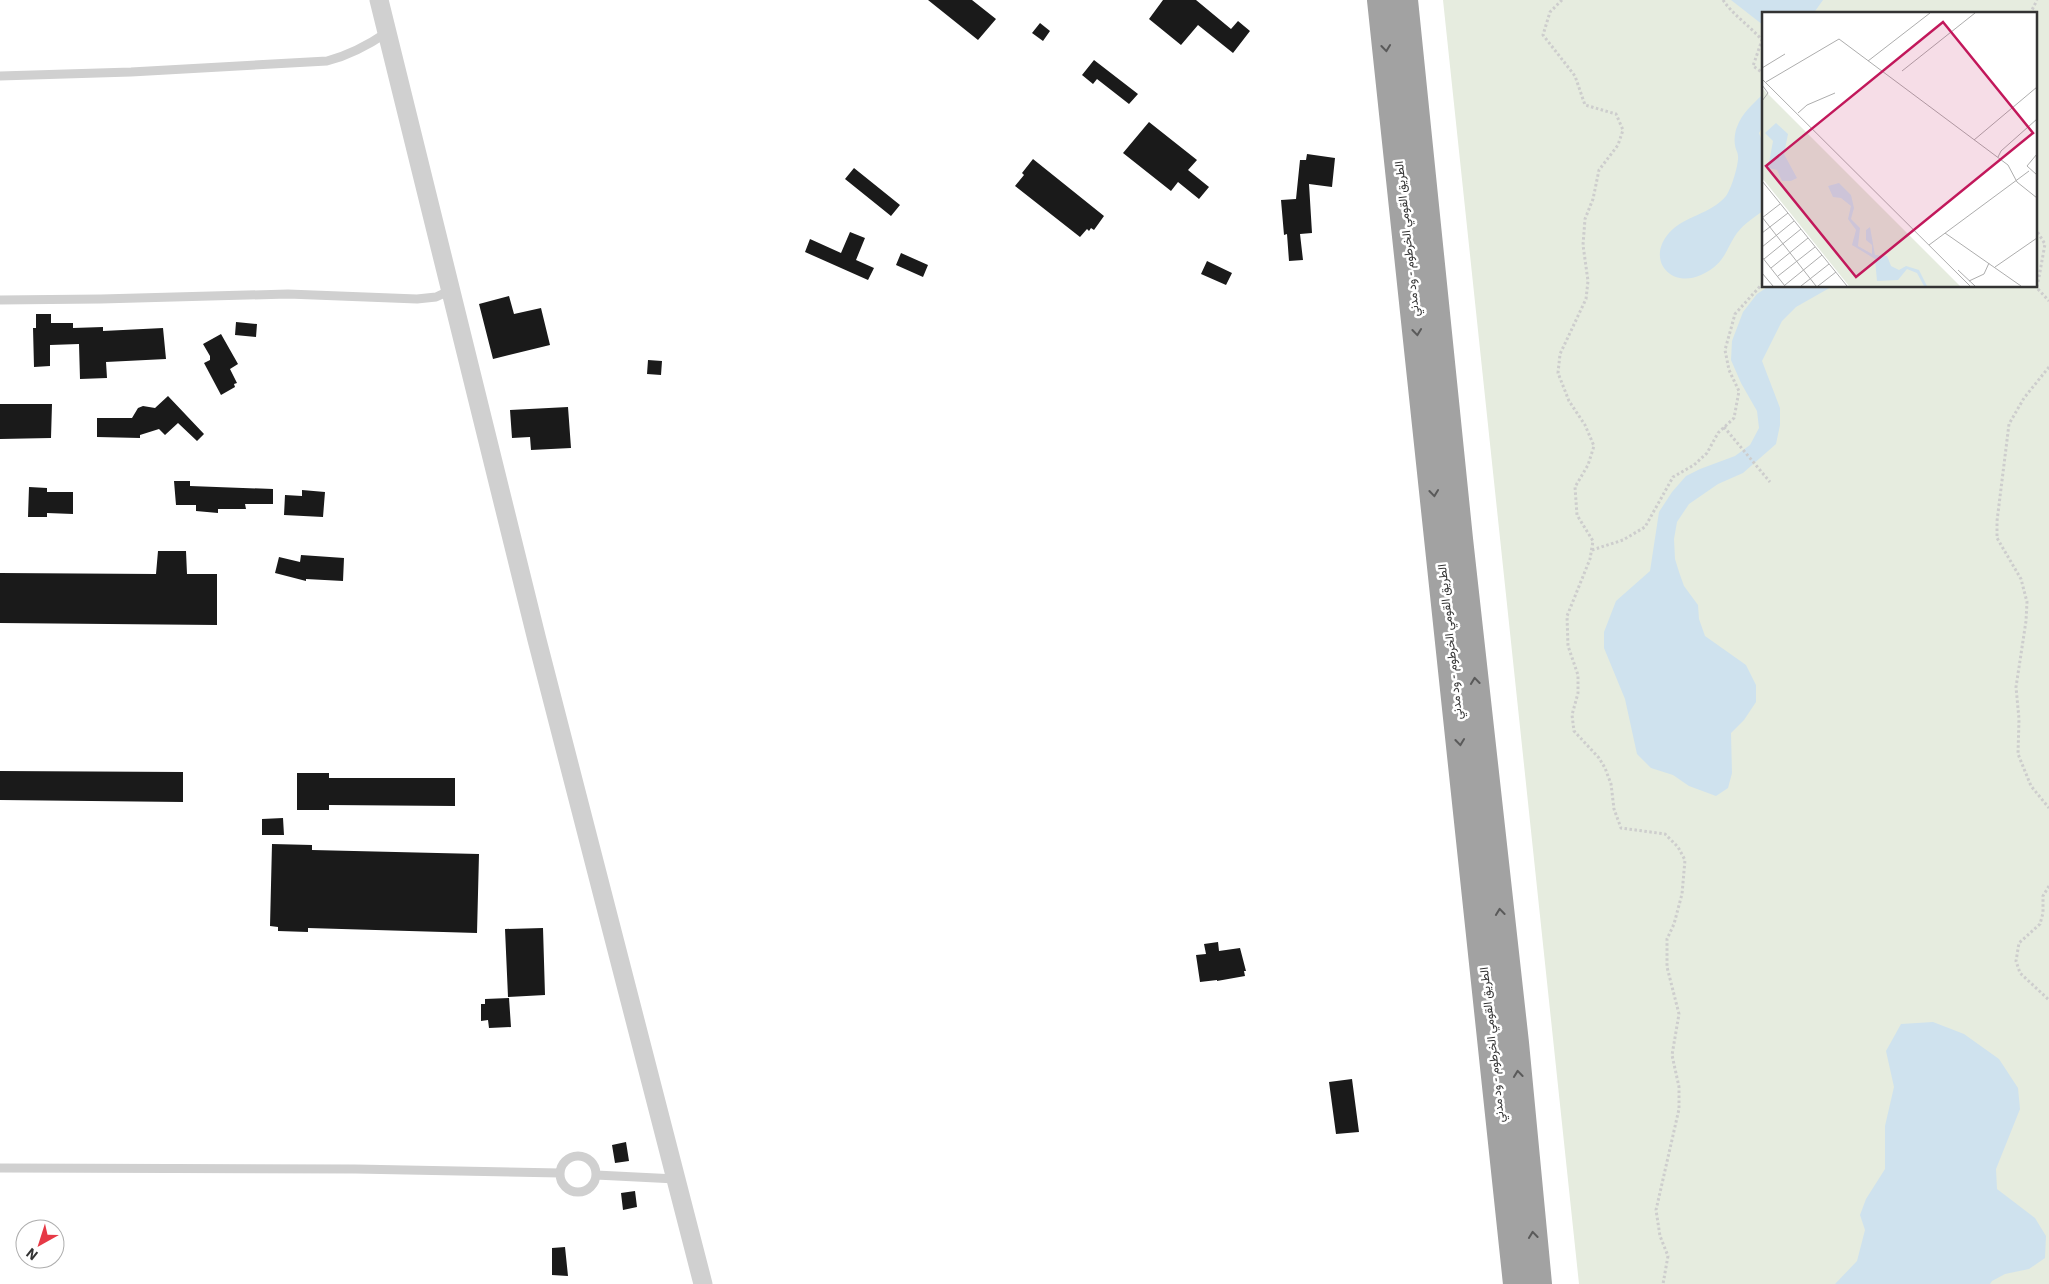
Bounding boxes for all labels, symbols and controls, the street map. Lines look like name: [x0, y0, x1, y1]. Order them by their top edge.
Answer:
inset map: [1762, 12, 2036, 288]
one-way arrow: [1381, 45, 1392, 53]
street label: الطريق القومي الخرطوم - ود مدني: [1391, 160, 1425, 318]
one-way arrow: [1411, 328, 1422, 336]
one-way arrow: [1428, 490, 1439, 498]
street label: الطريق القومي الخرطوم - ود مدني: [1434, 563, 1468, 721]
one-way arrow: [1470, 677, 1481, 685]
one-way arrow: [1454, 738, 1465, 746]
one-way arrow: [1495, 908, 1506, 916]
street label: الطريق القومي الخرطوم - ود مدني: [1476, 966, 1510, 1124]
one-way arrow: [1512, 1069, 1523, 1077]
north arrow: [15, 1219, 65, 1269]
one-way arrow: [1528, 1231, 1539, 1239]
text: N: [22, 1244, 41, 1264]

